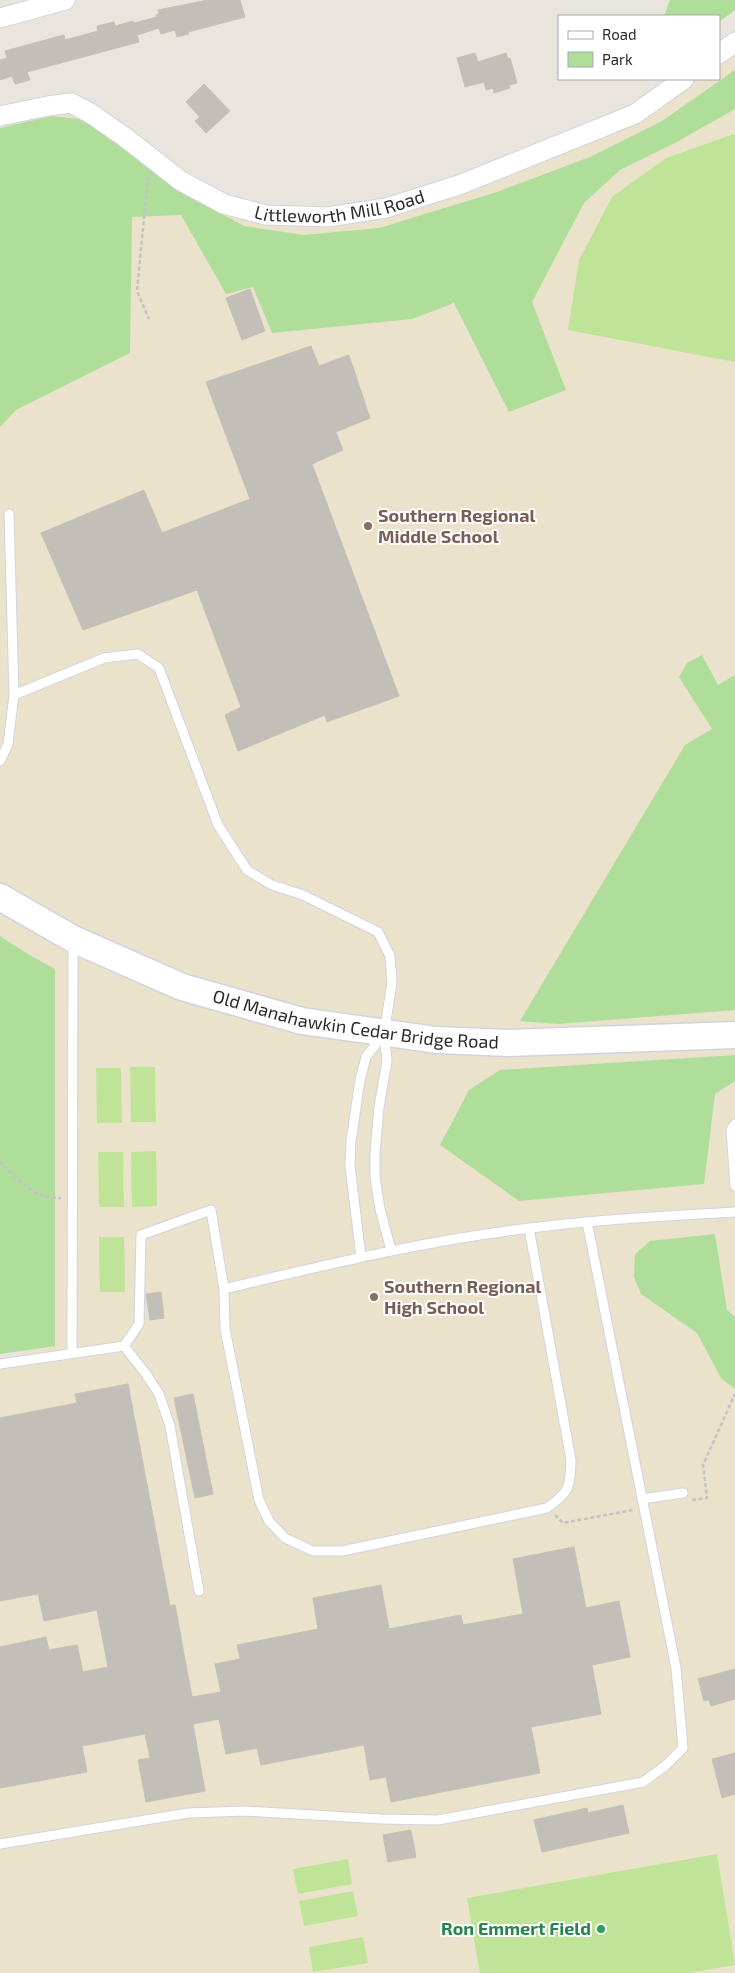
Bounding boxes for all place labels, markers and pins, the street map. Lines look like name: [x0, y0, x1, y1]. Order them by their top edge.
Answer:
place label: Southern Regional Middle School: [378, 504, 535, 547]
marker: Southern Regional Middle School: [362, 520, 374, 532]
place label: Southern Regional High School: [384, 1275, 541, 1318]
marker: Southern Regional High School: [368, 1291, 380, 1303]
place label: Ron Emmert Field: [441, 1917, 591, 1939]
marker: Ron Emmert Field: [595, 1923, 607, 1935]

